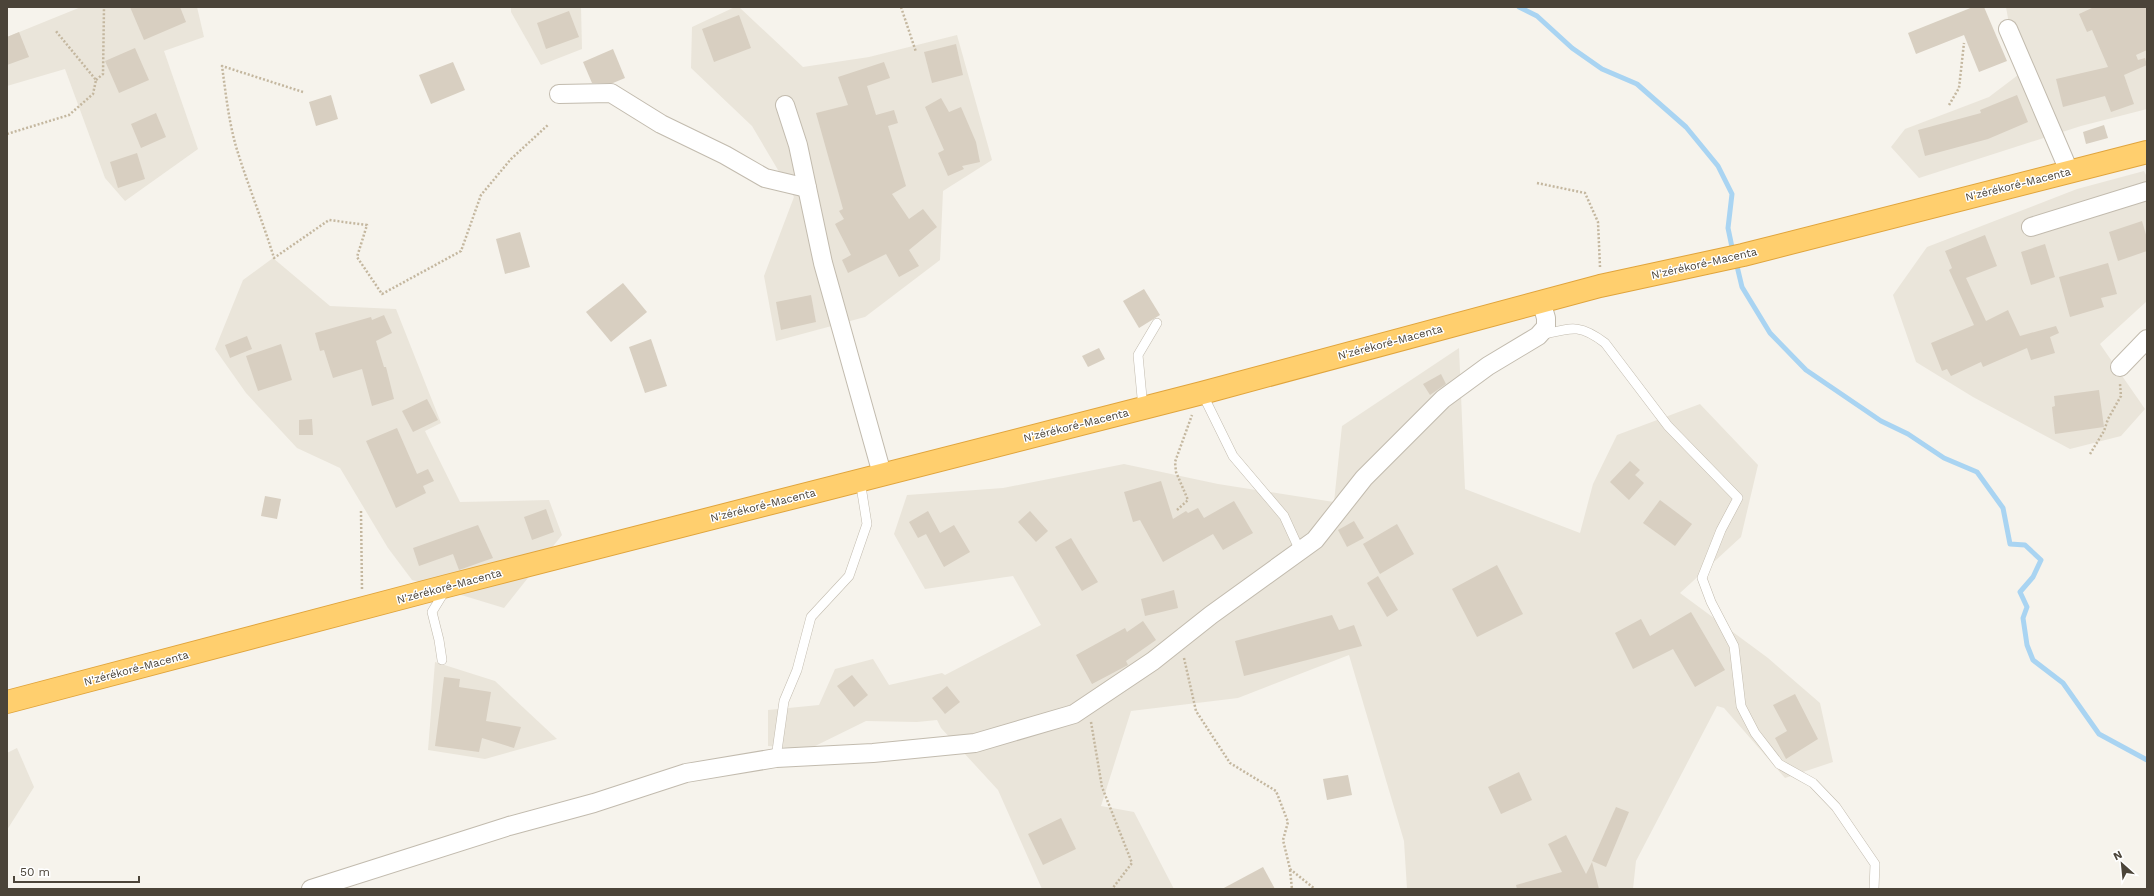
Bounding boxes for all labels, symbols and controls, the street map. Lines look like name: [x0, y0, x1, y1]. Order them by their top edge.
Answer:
street label: N'zérékoré-Macenta: [1964, 165, 2072, 204]
street label: N'zérékoré-Macenta: [1650, 245, 1758, 282]
street label: N'zérékoré-Macenta: [1336, 322, 1444, 363]
street label: N'zérékoré-Macenta: [1022, 406, 1130, 445]
street label: N'zérékoré-Macenta: [709, 486, 817, 525]
street label: N'zérékoré-Macenta: [395, 566, 503, 607]
street label: N'zérékoré-Macenta: [82, 648, 190, 689]
north arrow: [2102, 844, 2142, 884]
text: N: [2111, 848, 2124, 863]
scale bar: [14, 858, 139, 884]
text: 50 m: [20, 865, 50, 879]

